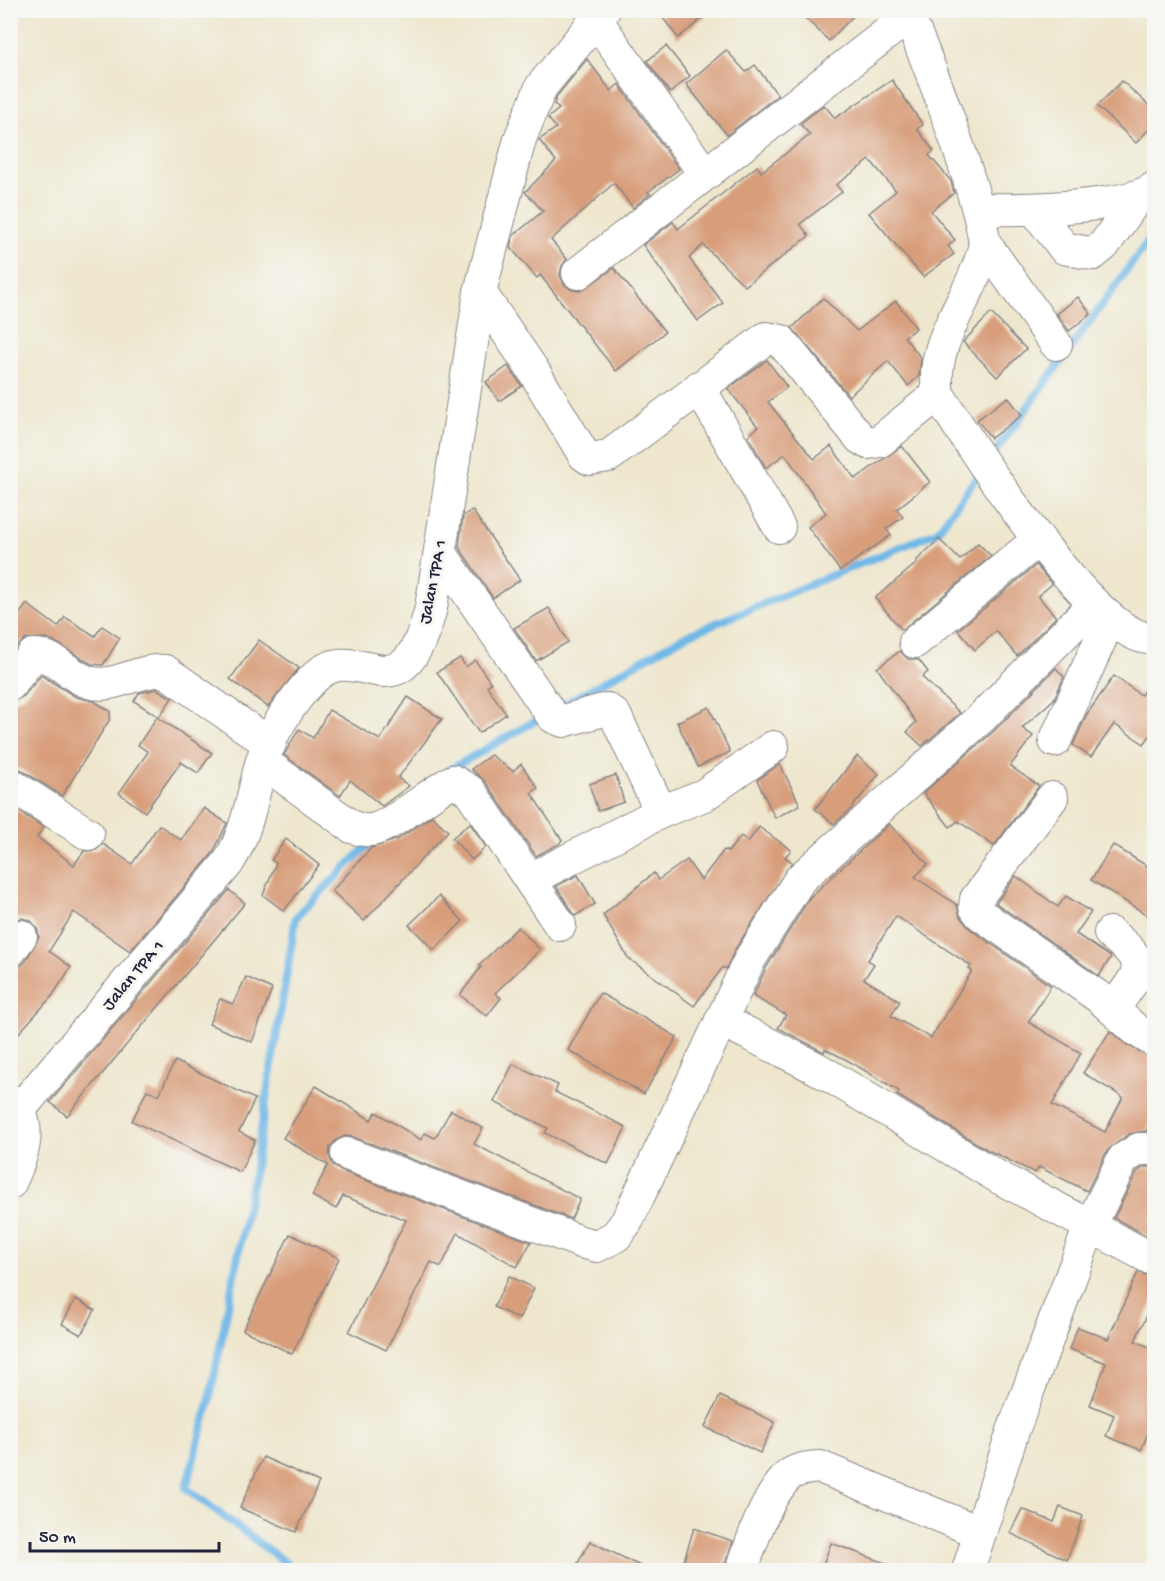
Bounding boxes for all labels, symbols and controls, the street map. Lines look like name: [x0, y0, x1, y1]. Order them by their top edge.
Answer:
street label: Jalan TPA 1: [416, 538, 452, 626]
street label: Jalan TPA 1: [99, 937, 169, 1015]
scale bar: [30, 1515, 219, 1553]
text: 50 m: [39, 1528, 76, 1549]

